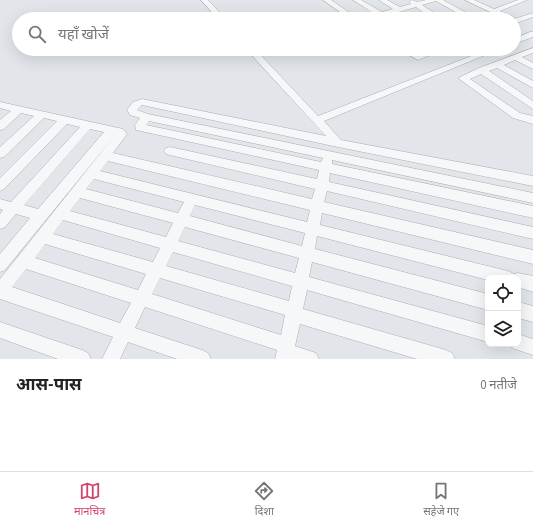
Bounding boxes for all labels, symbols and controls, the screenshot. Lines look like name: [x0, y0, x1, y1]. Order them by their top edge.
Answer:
search box: [12, 12, 521, 56]
icon: search: [26, 23, 48, 45]
text: यहाँ खोजें: [58, 24, 109, 45]
map controls: [485, 275, 521, 347]
button: locate: [485, 275, 521, 311]
button: layers: [485, 311, 521, 347]
text: आस-पास: [16, 373, 82, 397]
text: 0 नतीजे: [480, 376, 517, 394]
tab: मानचित्र: [74, 480, 105, 519]
tab: दिशा: [253, 480, 275, 519]
tab: सहेजे गए: [423, 480, 459, 519]

